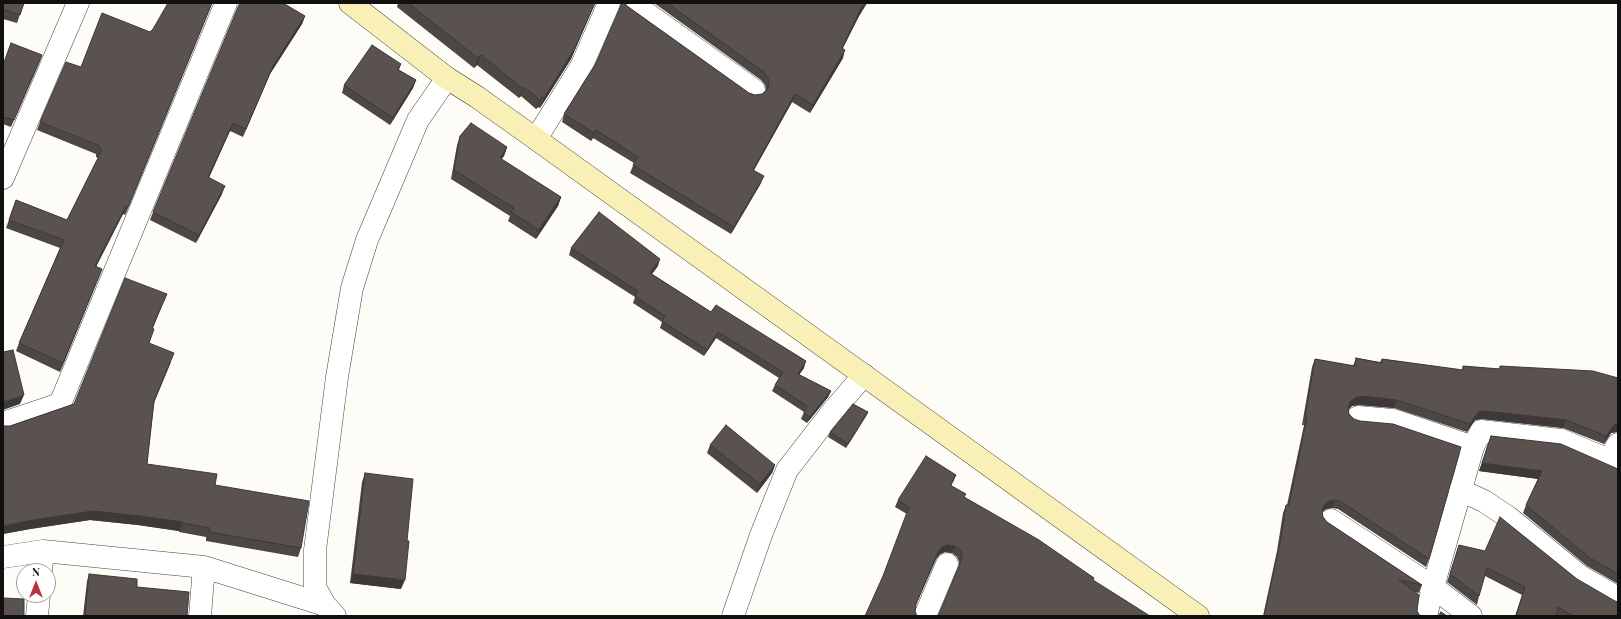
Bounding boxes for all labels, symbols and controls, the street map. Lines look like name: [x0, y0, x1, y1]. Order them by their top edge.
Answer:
north arrow: [16, 563, 56, 603]
text: N: [32, 564, 40, 579]

